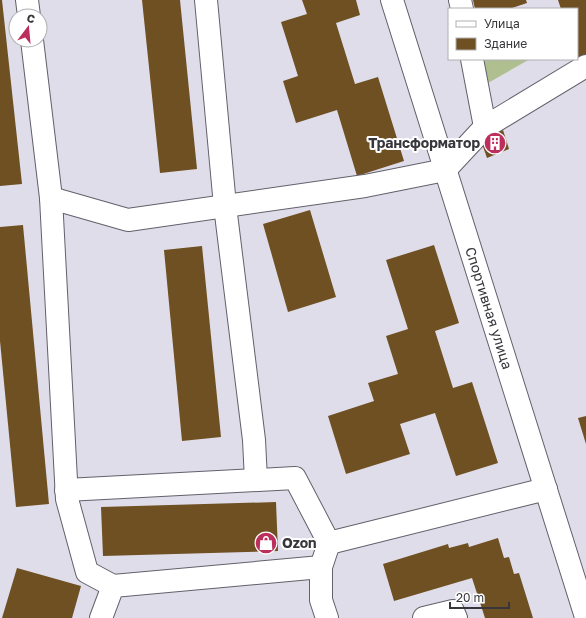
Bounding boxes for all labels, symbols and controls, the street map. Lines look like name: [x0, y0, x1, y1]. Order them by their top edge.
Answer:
north arrow: [8, 8, 48, 48]
legend: [448, 8, 578, 60]
text: С: [25, 11, 37, 25]
text: Улица: [484, 16, 520, 31]
text: Здание: [484, 36, 527, 51]
building icon: Трансформатор: [482, 130, 508, 156]
place label: Трансформатор: [368, 134, 480, 151]
street label: Спортивная улица: [462, 245, 517, 371]
shop icon: Ozon: [253, 530, 279, 556]
place label: Ozon: [282, 534, 317, 551]
scale bar: [450, 584, 509, 610]
text: 20 m: [456, 590, 484, 605]

